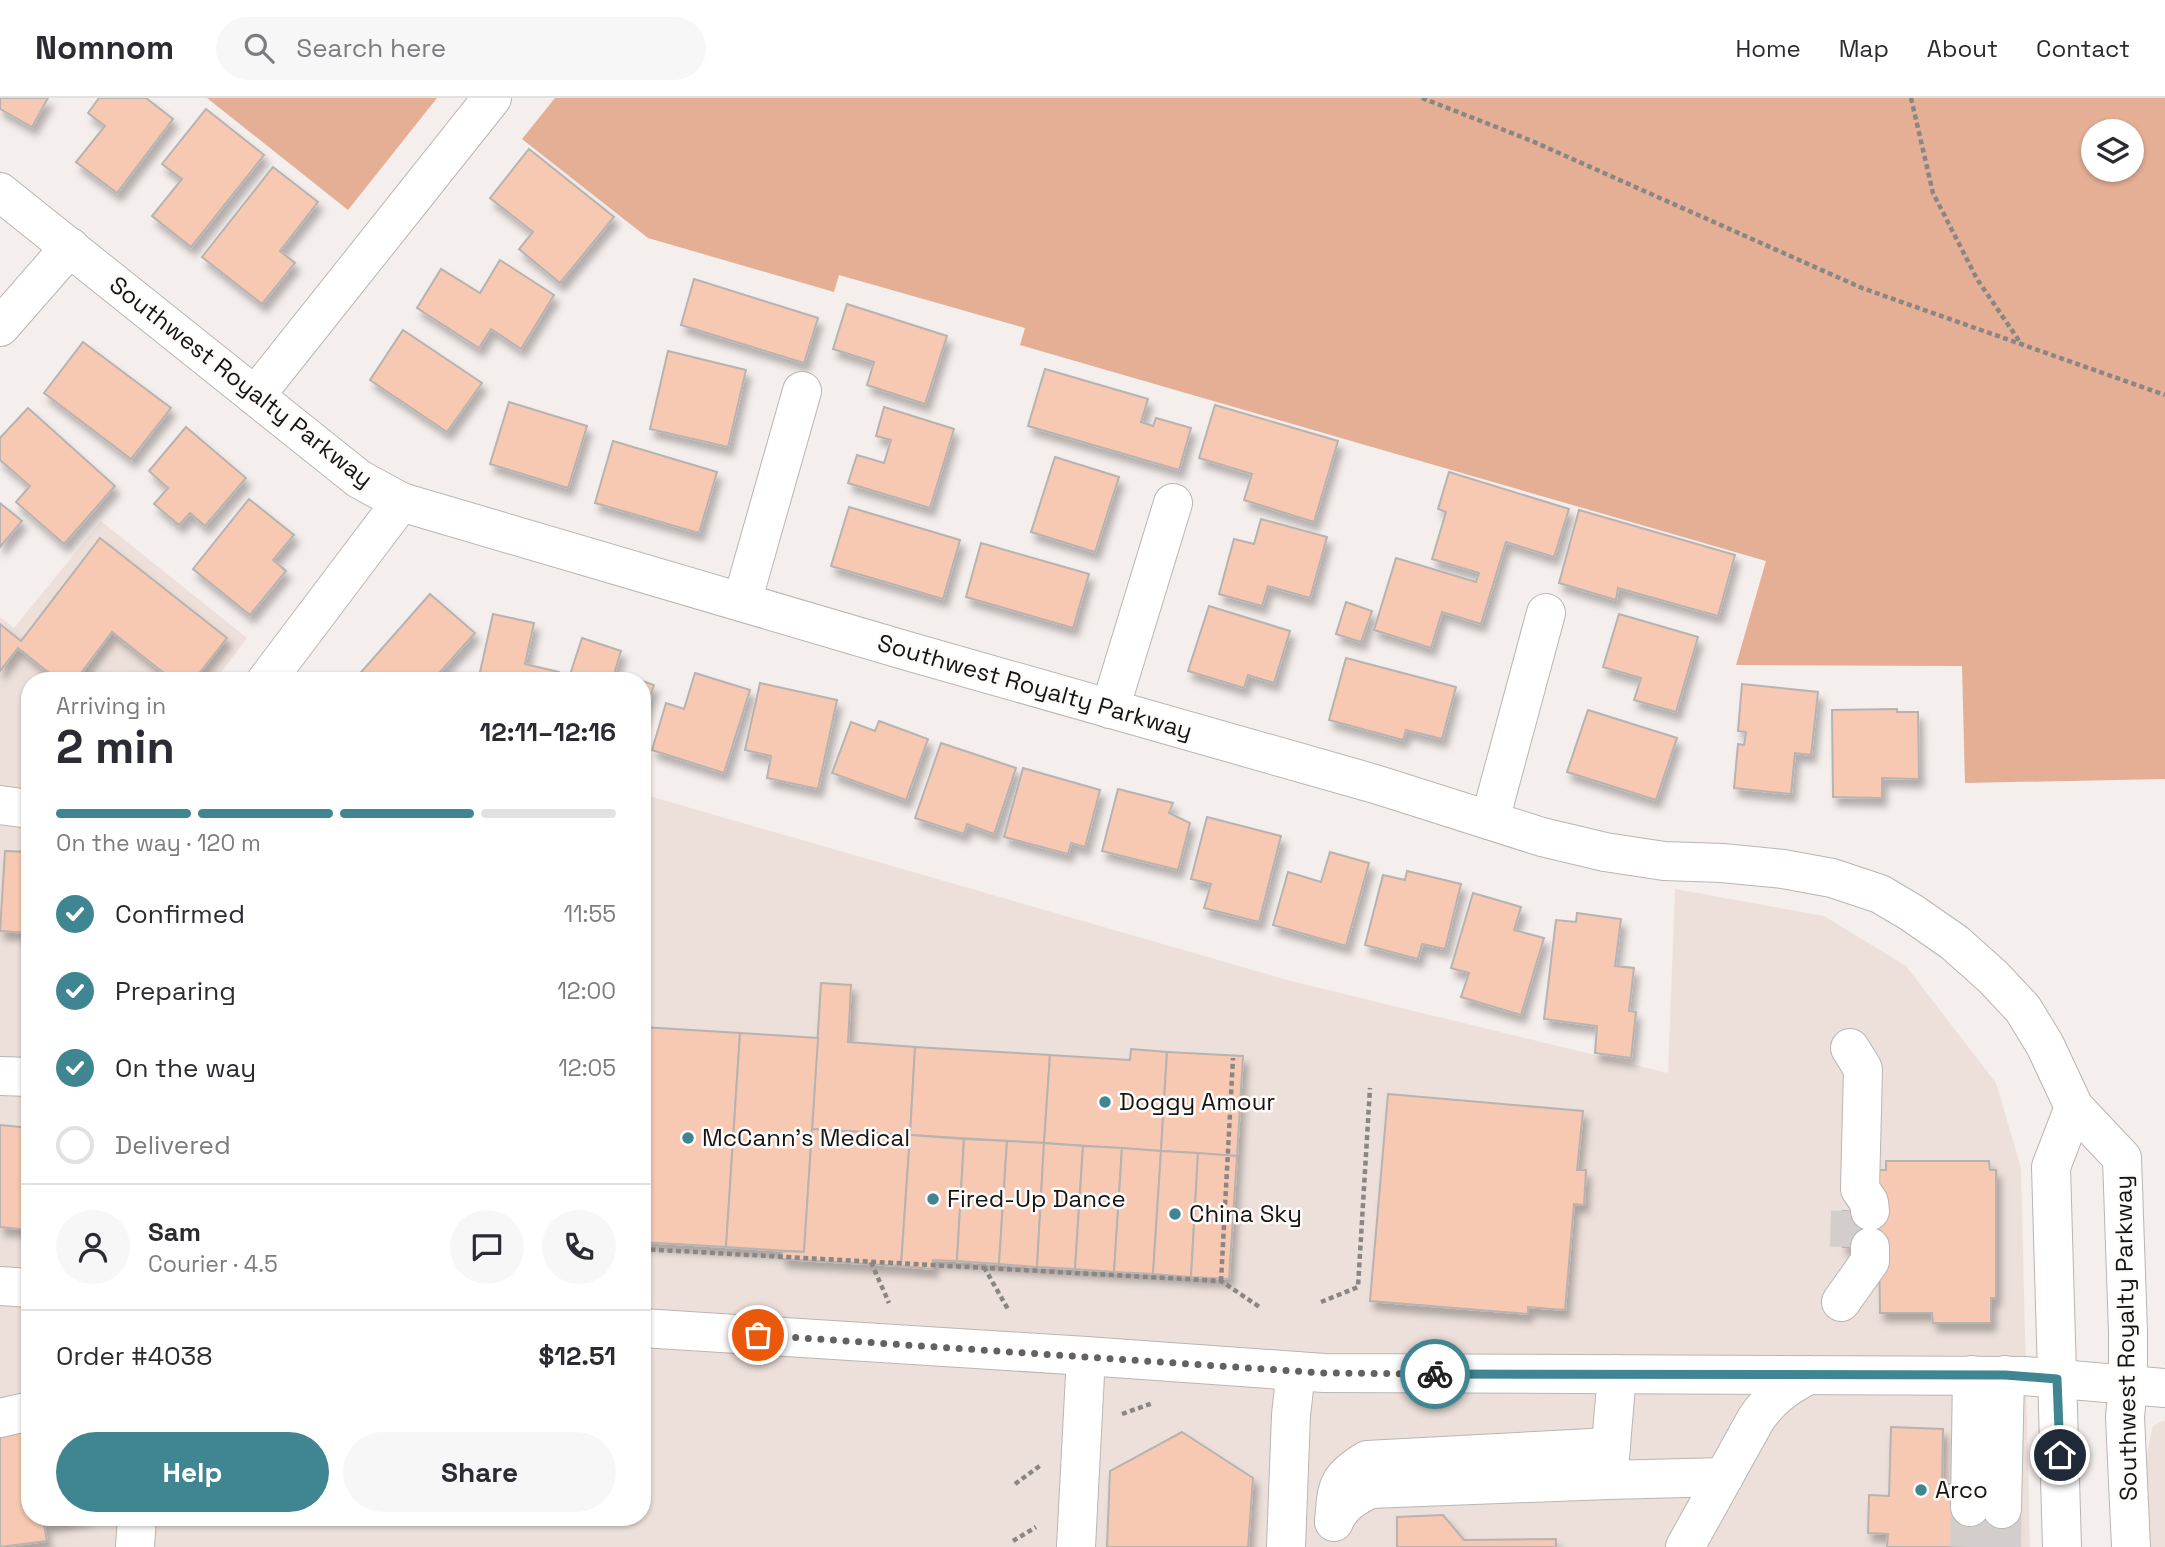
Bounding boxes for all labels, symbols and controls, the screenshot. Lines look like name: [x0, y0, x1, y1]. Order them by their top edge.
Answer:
search box: [216, 17, 706, 80]
text: Nomnom: [35, 27, 174, 69]
icon: search: [240, 29, 278, 67]
text: Search here: [296, 31, 446, 65]
text: Home: [1735, 33, 1801, 64]
text: Map: [1839, 33, 1889, 64]
text: About: [1927, 33, 1998, 64]
text: Contact: [2036, 33, 2130, 64]
map controls: [2081, 119, 2144, 182]
button: layers: [2081, 119, 2144, 182]
street label: Southwest Royalty Parkway: [103, 269, 379, 494]
street label: Southwest Royalty Parkway: [874, 627, 1196, 746]
text: Arriving in: [56, 691, 166, 721]
text: 12:11–12:16: [480, 715, 616, 749]
text: 2 min: [56, 718, 175, 776]
text: On the way · 120 m: [56, 828, 261, 858]
icon: check: [56, 895, 94, 933]
text: Confirmed: [115, 897, 245, 931]
text: 11:55: [563, 899, 616, 929]
icon: check: [56, 972, 94, 1010]
text: Preparing: [115, 974, 236, 1008]
text: 12:00: [557, 976, 616, 1006]
icon: check: [56, 1049, 94, 1087]
text: On the way: [115, 1051, 256, 1085]
text: 12:05: [558, 1053, 616, 1083]
place label: Doggy Amour: [1119, 1086, 1275, 1117]
marker: Doggy Amour: [1097, 1094, 1113, 1110]
place label: McCann's Medical: [702, 1122, 910, 1153]
text: Delivered: [115, 1128, 231, 1162]
marker: McCann's Medical: [680, 1130, 696, 1146]
street label: Southwest Royalty Parkway: [2107, 1175, 2144, 1501]
place label: Fired-Up Dance: [947, 1183, 1126, 1214]
marker: Fired-Up Dance: [925, 1191, 941, 1207]
place label: China Sky: [1189, 1198, 1302, 1229]
marker: China Sky: [1167, 1206, 1183, 1222]
button: person: [56, 1210, 130, 1284]
button: chat: [450, 1210, 524, 1284]
button: phone: [542, 1210, 616, 1284]
text: Sam: [148, 1215, 201, 1249]
text: Courier · 4.5: [148, 1249, 278, 1279]
pin: [728, 1305, 788, 1365]
icon: bag: [739, 1316, 777, 1354]
text: Order #4038: [56, 1339, 213, 1373]
text: $12.51: [538, 1339, 616, 1373]
courier: [1400, 1339, 1470, 1409]
icon: bike: [1416, 1355, 1454, 1393]
pin: [2030, 1425, 2090, 1485]
button: Help: [56, 1432, 329, 1512]
button: Share: [343, 1432, 616, 1512]
icon: home: [2041, 1436, 2079, 1474]
place label: Arco: [1935, 1474, 1988, 1505]
marker: Arco: [1913, 1482, 1929, 1498]

